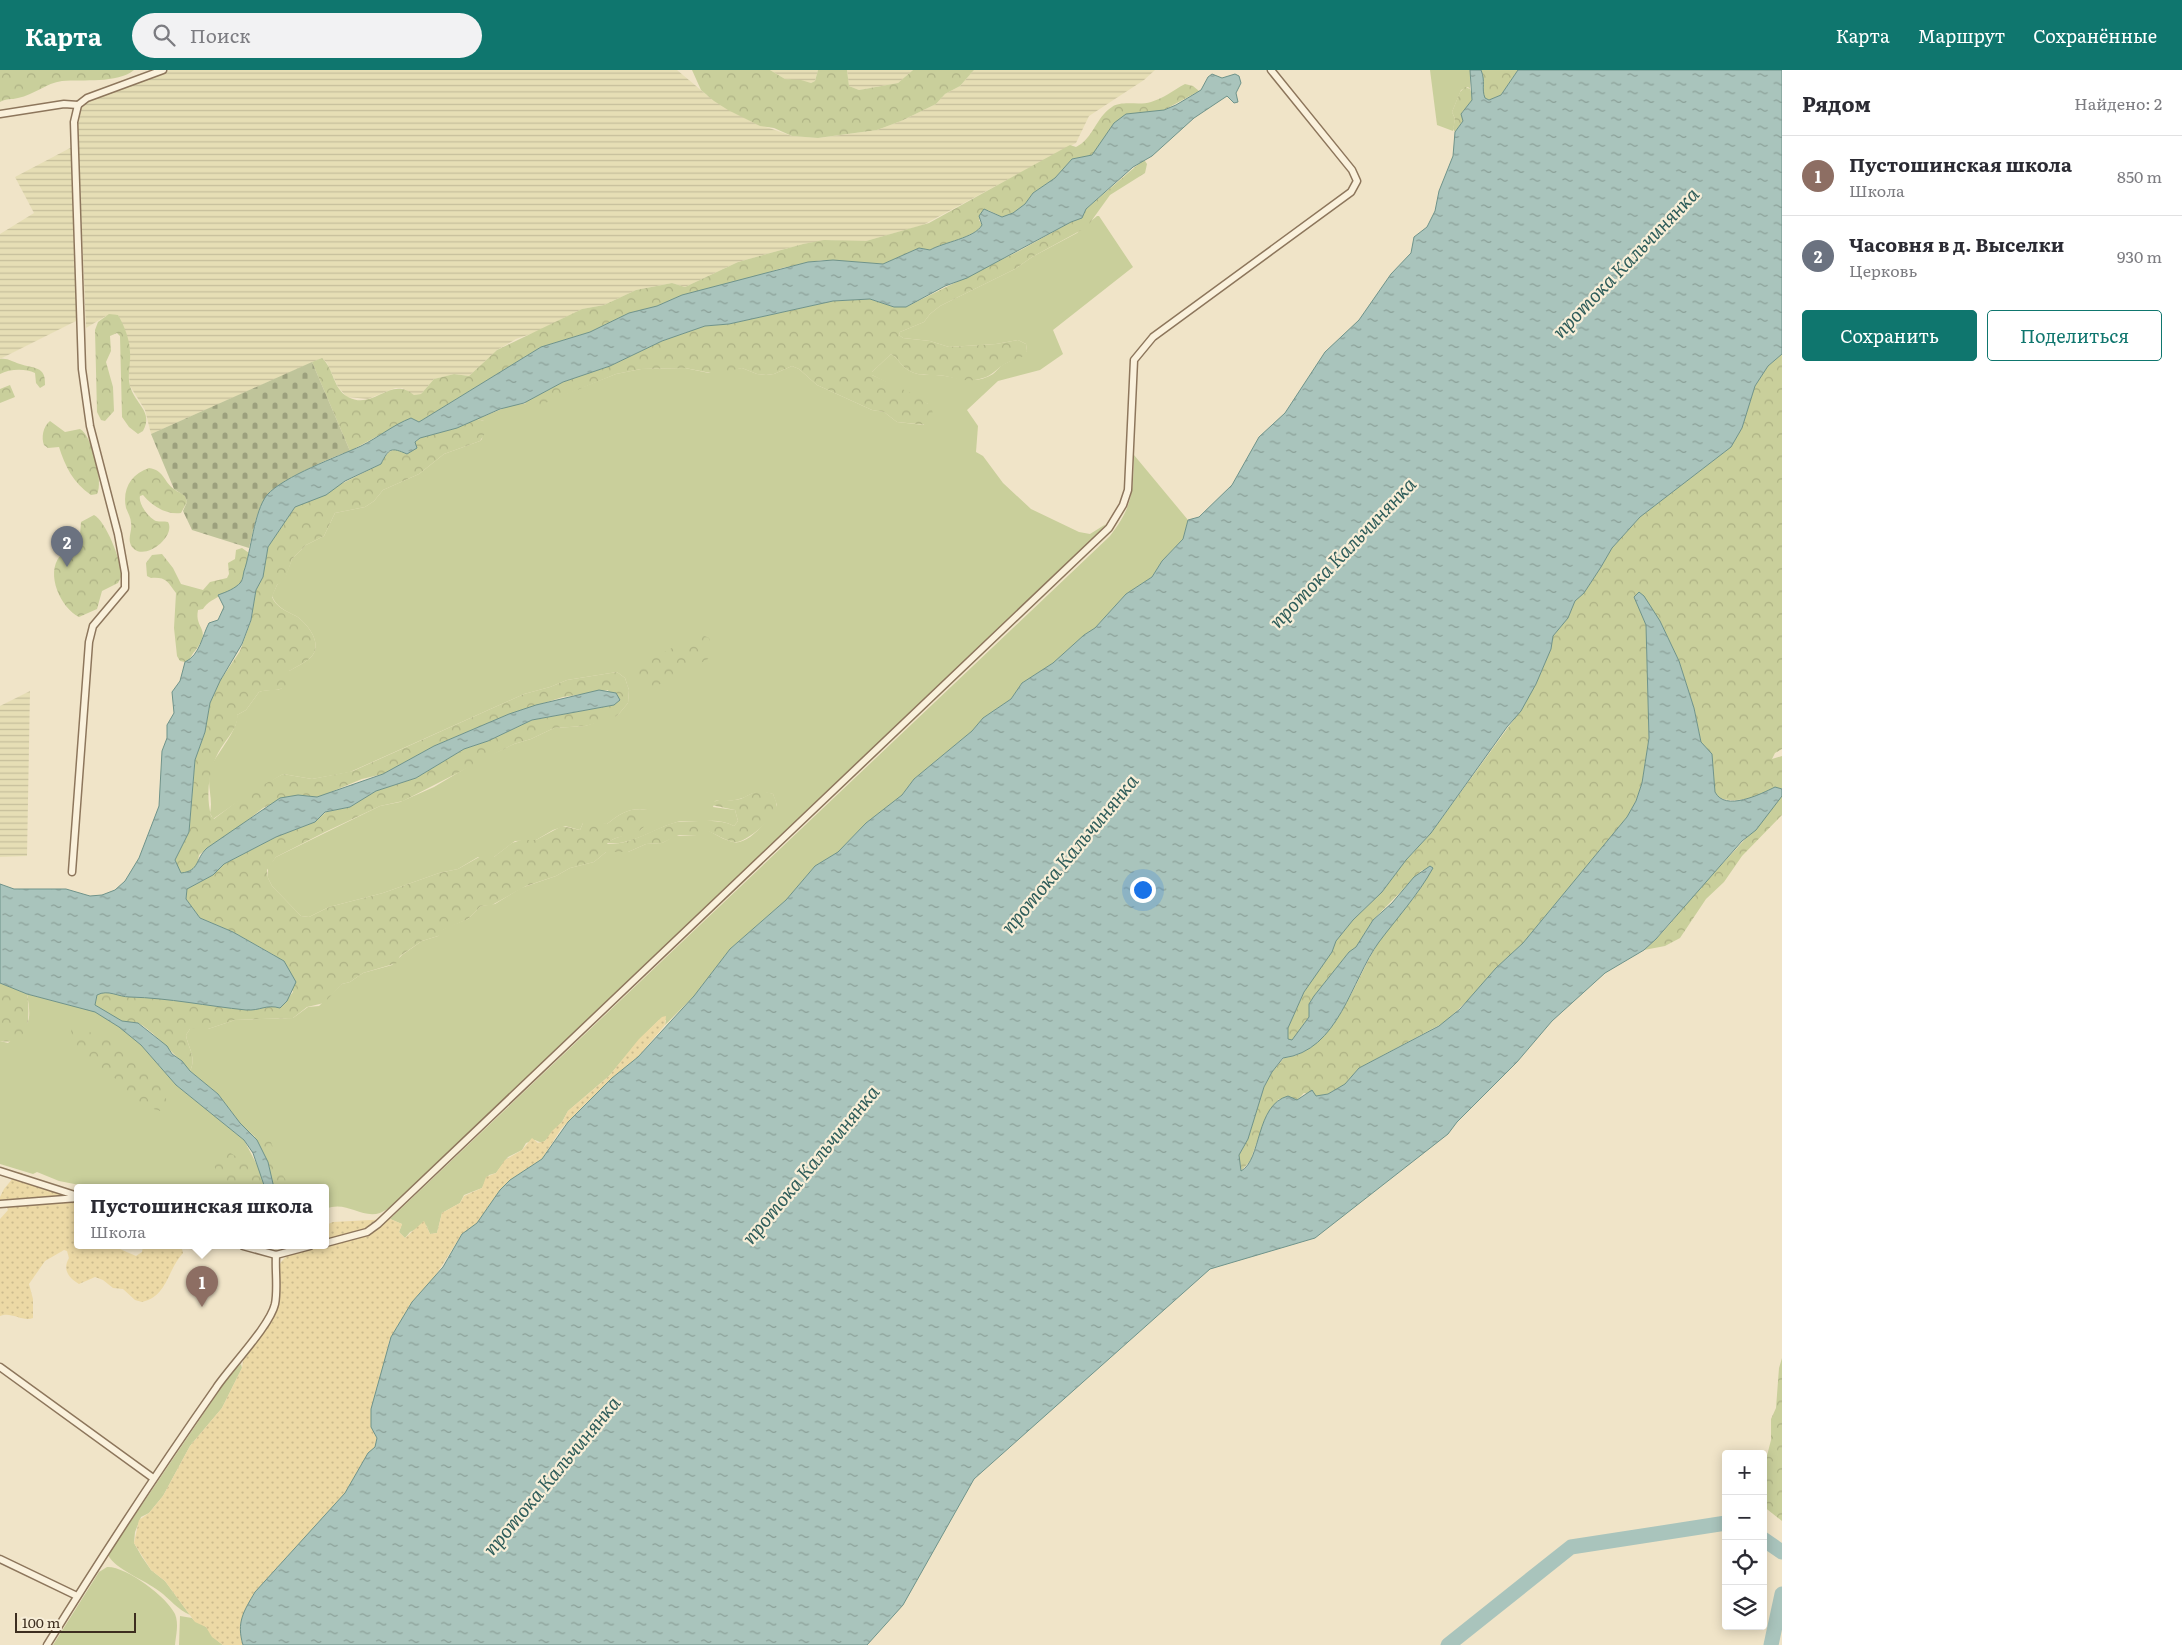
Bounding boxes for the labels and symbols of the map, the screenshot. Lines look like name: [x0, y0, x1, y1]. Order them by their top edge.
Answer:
water label: протока Кальчинянка: [1545, 180, 1705, 344]
water label: протока Кальчинянка: [1262, 470, 1422, 634]
pin: 2: [51, 526, 83, 567]
water label: протока Кальчинянка: [994, 767, 1144, 939]
your location: [1130, 877, 1156, 903]
water label: протока Кальчинянка: [735, 1078, 885, 1250]
pin: 1: [186, 1266, 218, 1307]
water label: протока Кальчинянка: [476, 1389, 626, 1561]
scale bar: [15, 1610, 136, 1633]

